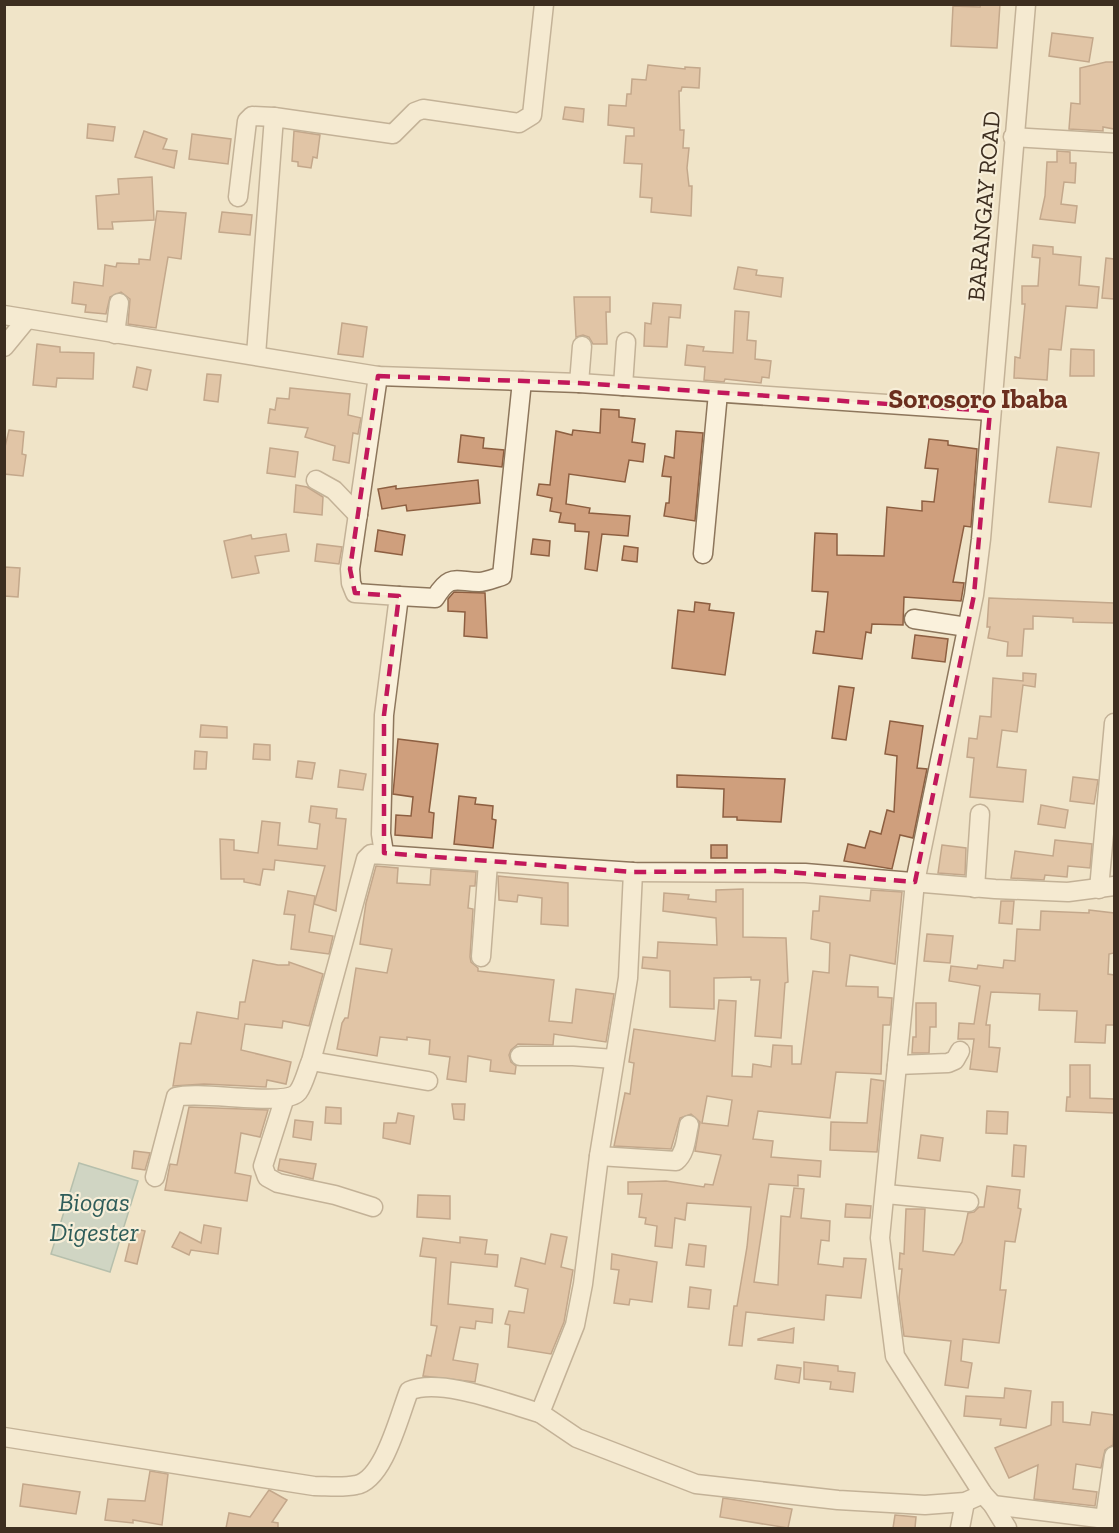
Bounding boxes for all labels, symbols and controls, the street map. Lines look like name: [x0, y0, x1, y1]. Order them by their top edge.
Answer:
street label: BARANGAY ROAD: [961, 110, 1006, 302]
district label: Sorosoro Ibaba: [888, 383, 1068, 415]
water label: Biogas Digester: [49, 1186, 139, 1248]

